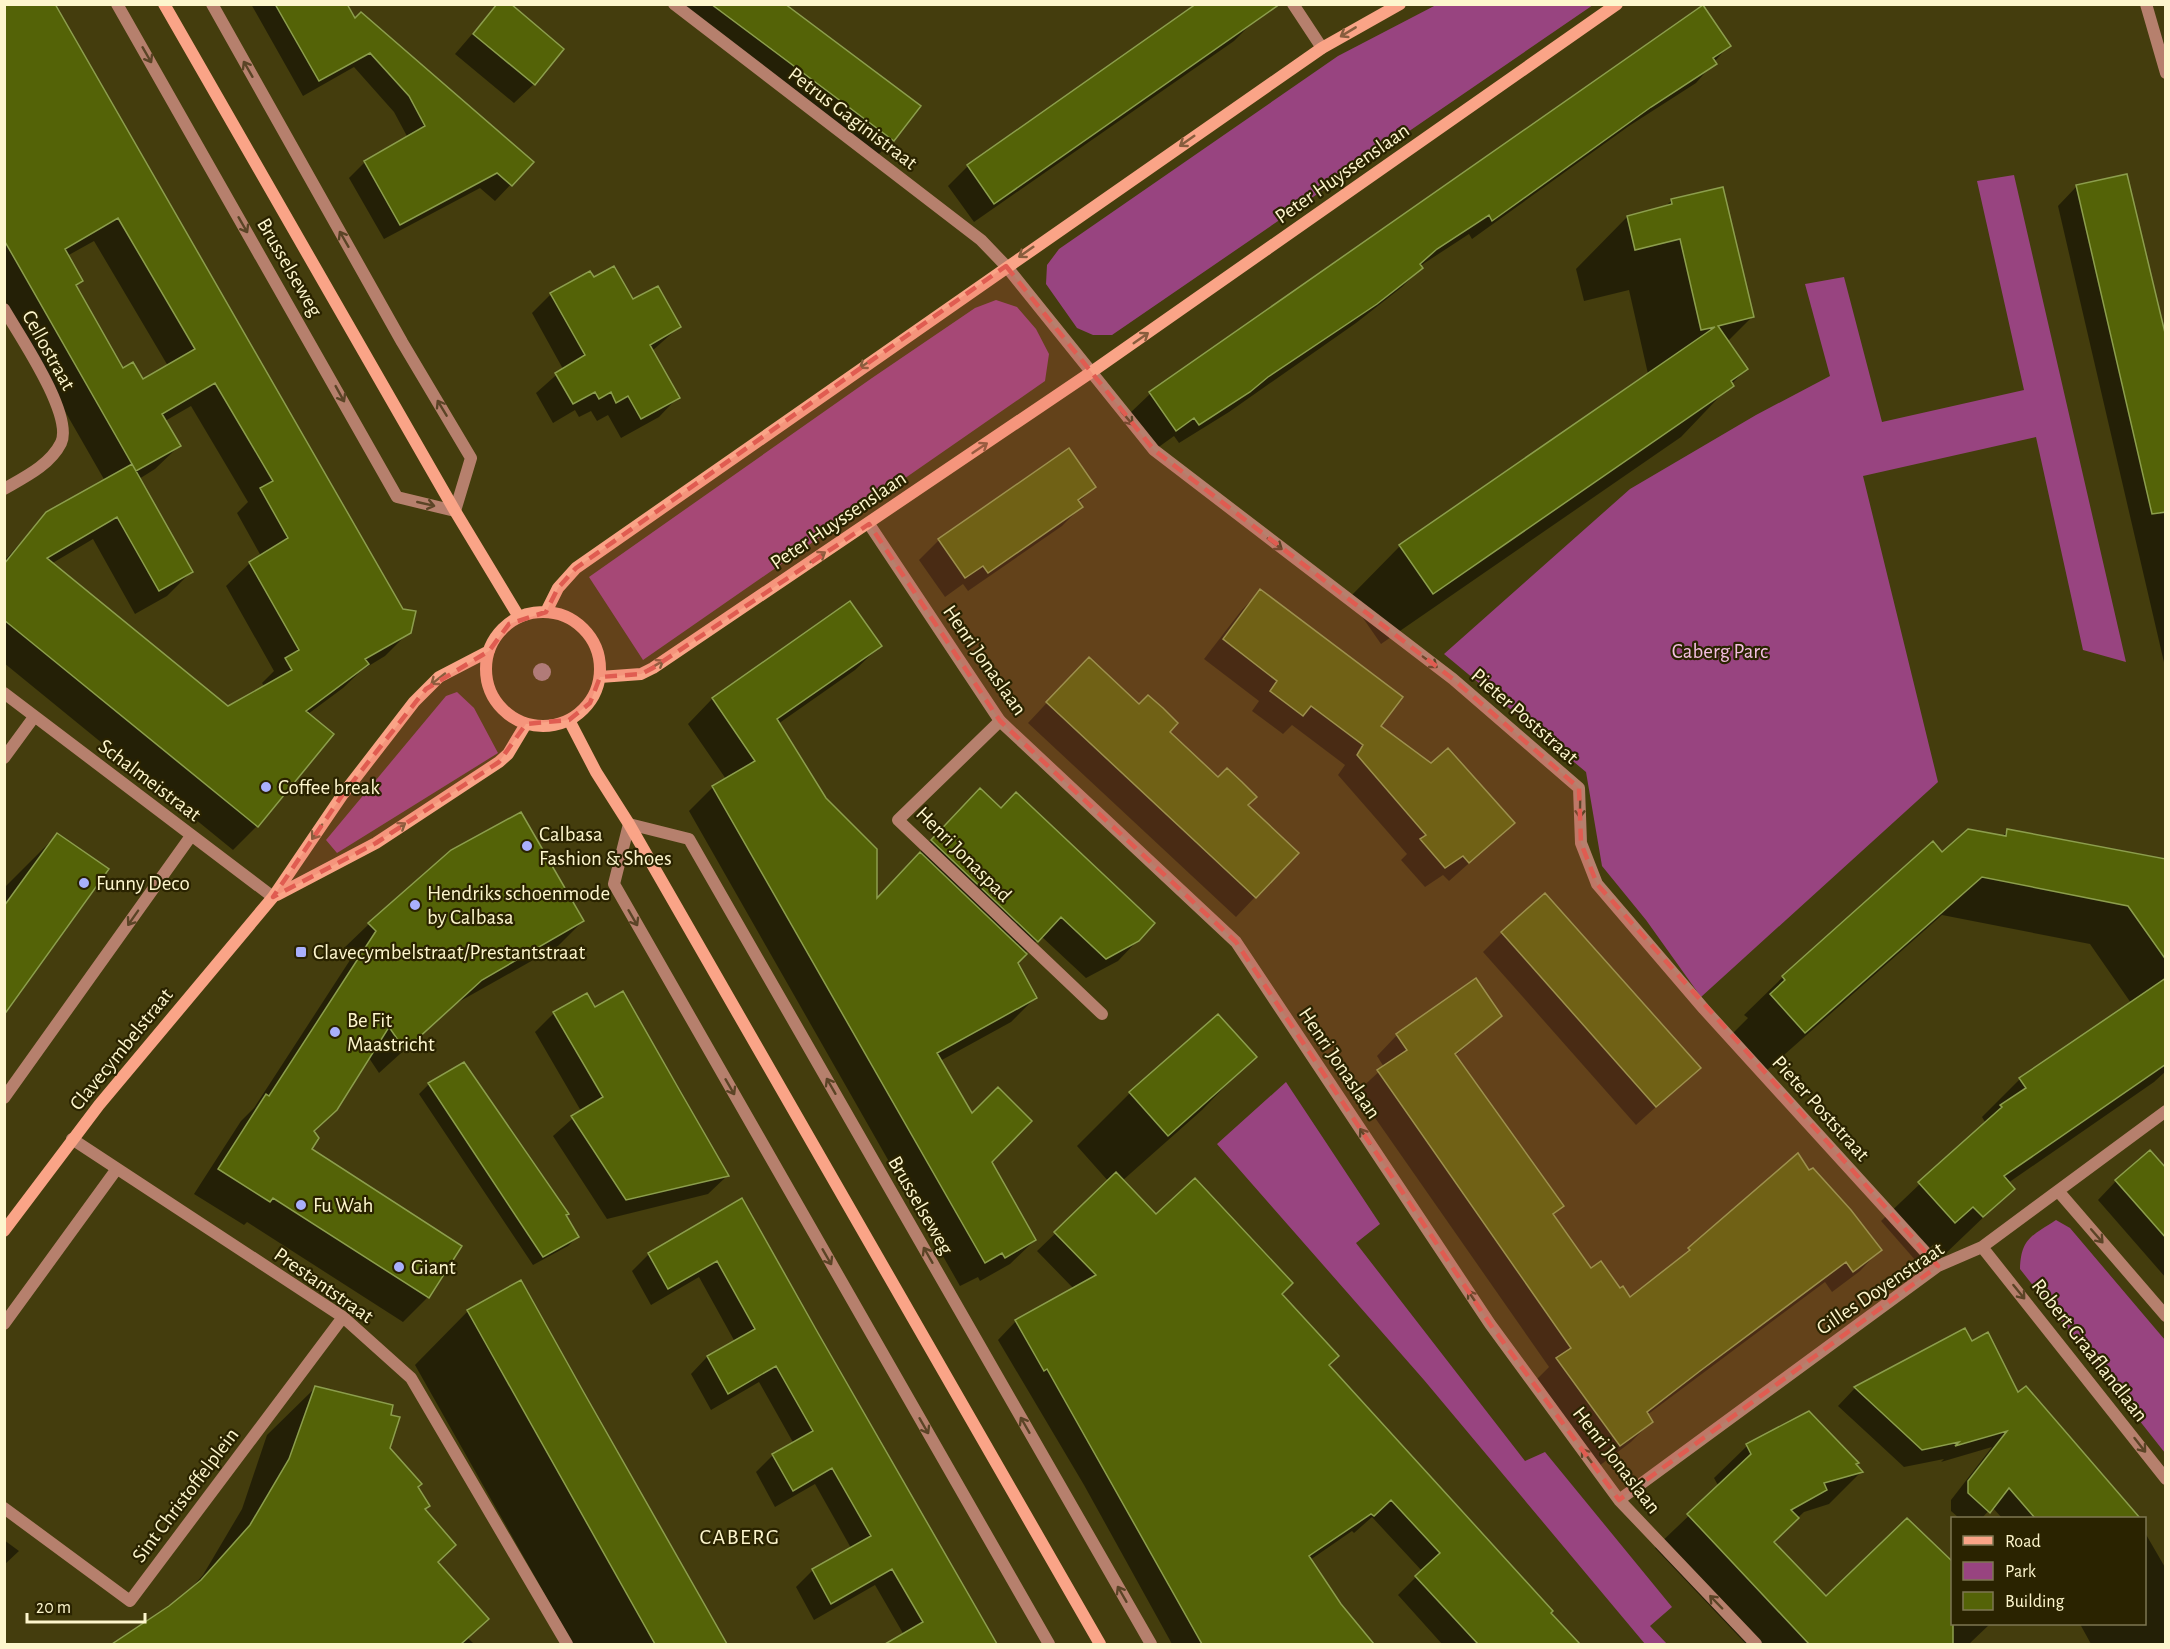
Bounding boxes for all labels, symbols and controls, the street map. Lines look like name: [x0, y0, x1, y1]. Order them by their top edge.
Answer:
one-way arrow: [1340, 26, 1357, 38]
one-way arrow: [141, 46, 153, 63]
one-way arrow: [242, 61, 254, 78]
street label: Petrus Gaginistraat: [784, 63, 921, 174]
street label: Peter Huyssenslaan: [1271, 119, 1413, 228]
one-way arrow: [1179, 135, 1196, 147]
street label: Brusselseweg: [253, 214, 327, 321]
one-way arrow: [238, 216, 250, 233]
one-way arrow: [338, 231, 350, 248]
one-way arrow: [1018, 245, 1035, 258]
street label: Cellostraat: [18, 307, 79, 394]
one-way arrow: [1132, 332, 1148, 344]
one-way arrow: [859, 357, 875, 370]
one-way arrow: [334, 385, 346, 402]
one-way arrow: [435, 400, 447, 417]
one-way arrow: [1120, 410, 1134, 425]
one-way arrow: [971, 442, 988, 454]
street label: Peter Huyssenslaan: [767, 467, 910, 573]
one-way arrow: [415, 499, 435, 510]
one-way arrow: [1266, 538, 1282, 551]
one-way arrow: [810, 551, 827, 564]
street label: Henri Jonaslaan: [939, 601, 1030, 719]
park label: Caberg Parc: [1672, 641, 1768, 662]
one-way arrow: [1422, 656, 1438, 669]
one-way arrow: [647, 659, 664, 671]
street label: Pieter Poststraat: [1467, 665, 1582, 768]
one-way arrow: [430, 673, 446, 686]
street label: Schalmeistraat: [95, 735, 205, 826]
place label: Coffee break: [278, 777, 380, 798]
marker: Coffee break: [259, 780, 273, 794]
one-way arrow: [1574, 799, 1585, 819]
street label: Henri Jonaspad: [912, 803, 1015, 906]
one-way arrow: [389, 822, 406, 835]
one-way arrow: [311, 823, 323, 840]
place label: Calbasa Fashion & Shoes: [539, 824, 672, 869]
marker: Calbasa Fashion & Shoes: [520, 839, 534, 853]
place label: Funny Deco: [96, 873, 190, 894]
marker: Funny Deco: [77, 876, 91, 890]
place label: Hendriks schoenmode by Calbasa: [427, 883, 610, 928]
marker: Hendriks schoenmode by Calbasa: [408, 898, 422, 912]
one-way arrow: [628, 909, 640, 926]
one-way arrow: [127, 910, 139, 926]
place label: Clavecymbelstraat/Prestantstraat: [313, 942, 586, 963]
marker: Clavecymbelstraat/Prestantstraat: [294, 945, 308, 959]
street label: Clavecymbelstraat: [66, 984, 177, 1114]
street label: Henri Jonaslaan: [1295, 1004, 1384, 1123]
place label: Be Fit Maastricht: [347, 1010, 435, 1055]
marker: Be Fit Maastricht: [328, 1025, 342, 1039]
street label: Pieter Poststraat: [1768, 1052, 1873, 1165]
one-way arrow: [725, 1078, 737, 1095]
one-way arrow: [825, 1078, 837, 1095]
one-way arrow: [1359, 1128, 1371, 1145]
street label: Brusselseweg: [884, 1152, 958, 1259]
place label: Fu Wah: [313, 1195, 374, 1216]
marker: Fu Wah: [294, 1198, 308, 1212]
one-way arrow: [2091, 1228, 2104, 1244]
street label: Gilles Doyenstraat: [1813, 1238, 1948, 1339]
street label: Prestantstraat: [270, 1244, 377, 1327]
one-way arrow: [822, 1247, 833, 1265]
one-way arrow: [921, 1247, 933, 1264]
place label: Giant: [411, 1257, 456, 1278]
marker: Giant: [392, 1260, 406, 1274]
street label: Robert Graaflandlaan: [2027, 1275, 2152, 1426]
one-way arrow: [2013, 1284, 2026, 1300]
one-way arrow: [1467, 1291, 1479, 1307]
street label: Henri Jonaslaan: [1569, 1403, 1665, 1518]
one-way arrow: [1018, 1416, 1030, 1433]
one-way arrow: [918, 1417, 930, 1434]
street label: Sint Christoffelplein: [128, 1424, 243, 1566]
one-way arrow: [2133, 1437, 2146, 1453]
one-way arrow: [1581, 1449, 1593, 1465]
legend: [1951, 1517, 2146, 1625]
district label: CABERG: [700, 1526, 780, 1548]
text: Road: [2005, 1533, 2041, 1551]
text: Park: [2005, 1563, 2037, 1581]
scale bar: [27, 1586, 146, 1624]
one-way arrow: [1115, 1586, 1127, 1603]
text: Building: [2005, 1593, 2065, 1611]
one-way arrow: [1709, 1595, 1723, 1610]
text: 20 m: [36, 1599, 71, 1617]

